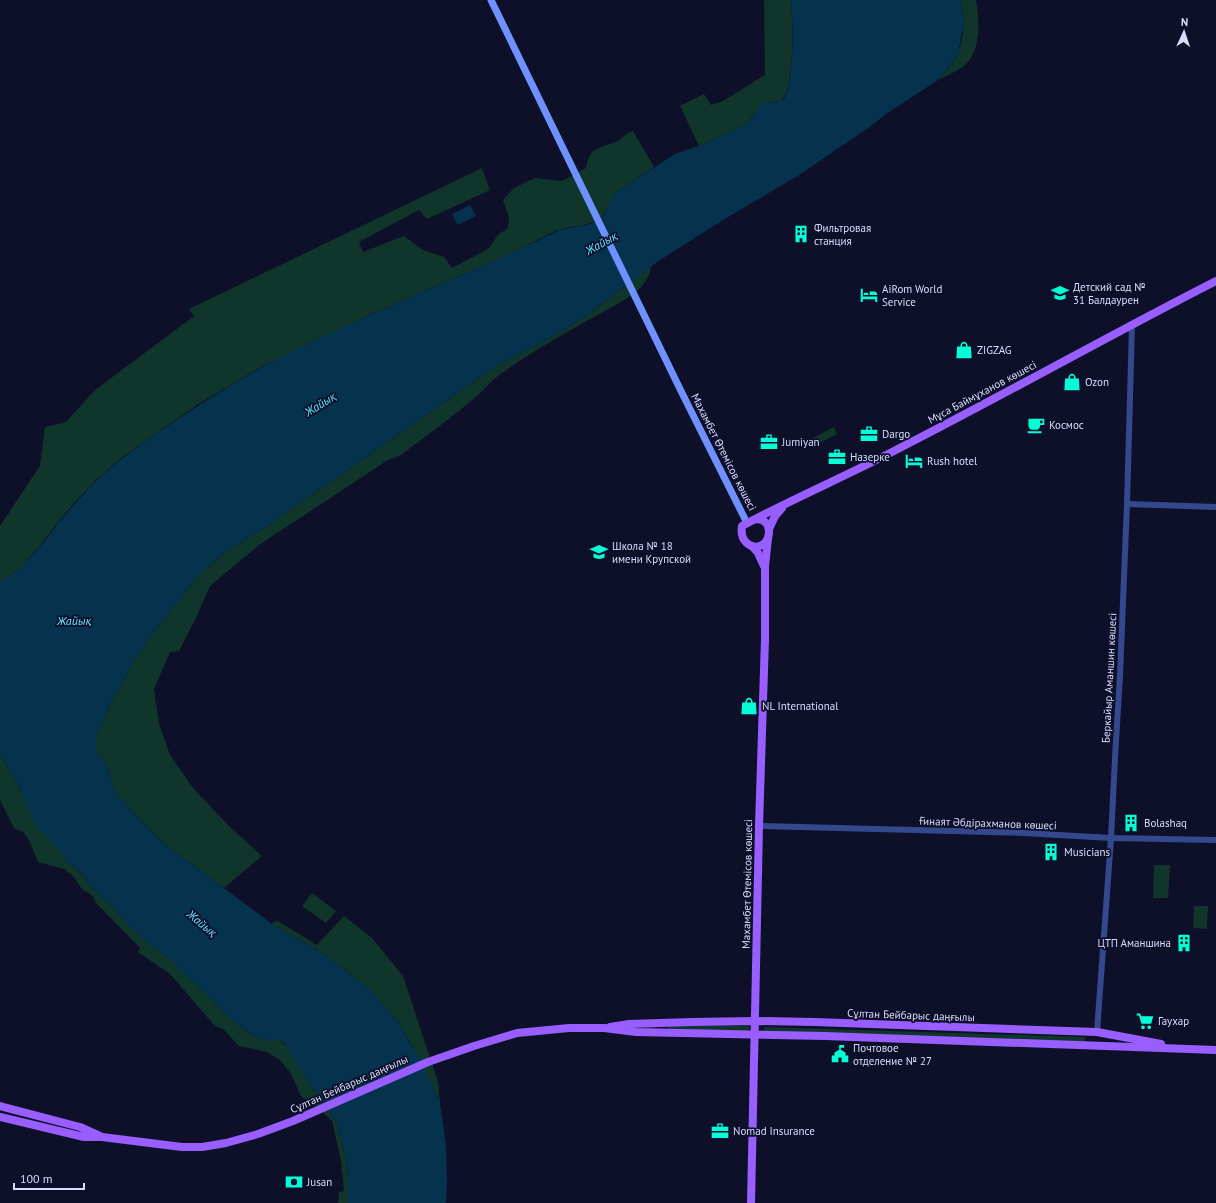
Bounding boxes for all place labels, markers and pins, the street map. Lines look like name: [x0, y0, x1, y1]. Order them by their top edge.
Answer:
place label: Фильтровая станция: [814, 221, 871, 248]
building icon: Фильтровая станция: [791, 224, 811, 244]
place label: Детский сад № 31 Балдаурен: [1073, 280, 1146, 307]
place label: AiRom World Service: [882, 282, 942, 309]
school or university icon: Детский сад № 31 Балдаурен: [1050, 283, 1070, 303]
hotel icon: AiRom World Service: [859, 285, 879, 305]
shop icon: ZIGZAG: [954, 340, 974, 360]
place label: ZIGZAG: [977, 343, 1012, 357]
shop icon: Ozon: [1062, 372, 1082, 392]
place label: Ozon: [1085, 375, 1109, 389]
cafe icon: Космос: [1026, 415, 1046, 435]
place label: Космос: [1049, 418, 1084, 432]
office icon: Dargo: [859, 424, 879, 444]
place label: Dargo: [882, 427, 910, 441]
office icon: Jumiyan: [759, 432, 779, 452]
place label: Jumiyan: [781, 435, 820, 449]
office icon: Назерке: [827, 447, 847, 467]
place label: Назерке: [850, 450, 890, 464]
hotel icon: Rush hotel: [904, 451, 924, 471]
place label: Rush hotel: [927, 454, 978, 468]
place label: Школа № 18 имени Крупской: [612, 539, 691, 566]
school or university icon: Школа № 18 имени Крупской: [589, 542, 609, 562]
shop icon: NL International: [739, 696, 759, 716]
place label: NL International: [762, 699, 839, 713]
building icon: Bolashaq: [1121, 813, 1141, 833]
place label: Bolashaq: [1144, 816, 1187, 830]
building icon: Musicians: [1041, 842, 1061, 862]
place label: Musicians: [1064, 845, 1111, 859]
building icon: ЦТП Аманшина: [1174, 933, 1194, 953]
place label: ЦТП Аманшина: [1098, 936, 1171, 950]
supermarket icon: Гаухар: [1135, 1011, 1155, 1031]
place label: Гаухар: [1158, 1014, 1189, 1028]
place label: Почтовое отделение № 27: [853, 1041, 932, 1068]
public building icon: Почтовое отделение № 27: [830, 1044, 850, 1064]
office icon: Nomad Insurance: [710, 1121, 730, 1141]
place label: Nomad Insurance: [733, 1124, 815, 1138]
bank icon: Jusan: [284, 1172, 304, 1192]
place label: Jusan: [306, 1175, 332, 1189]

